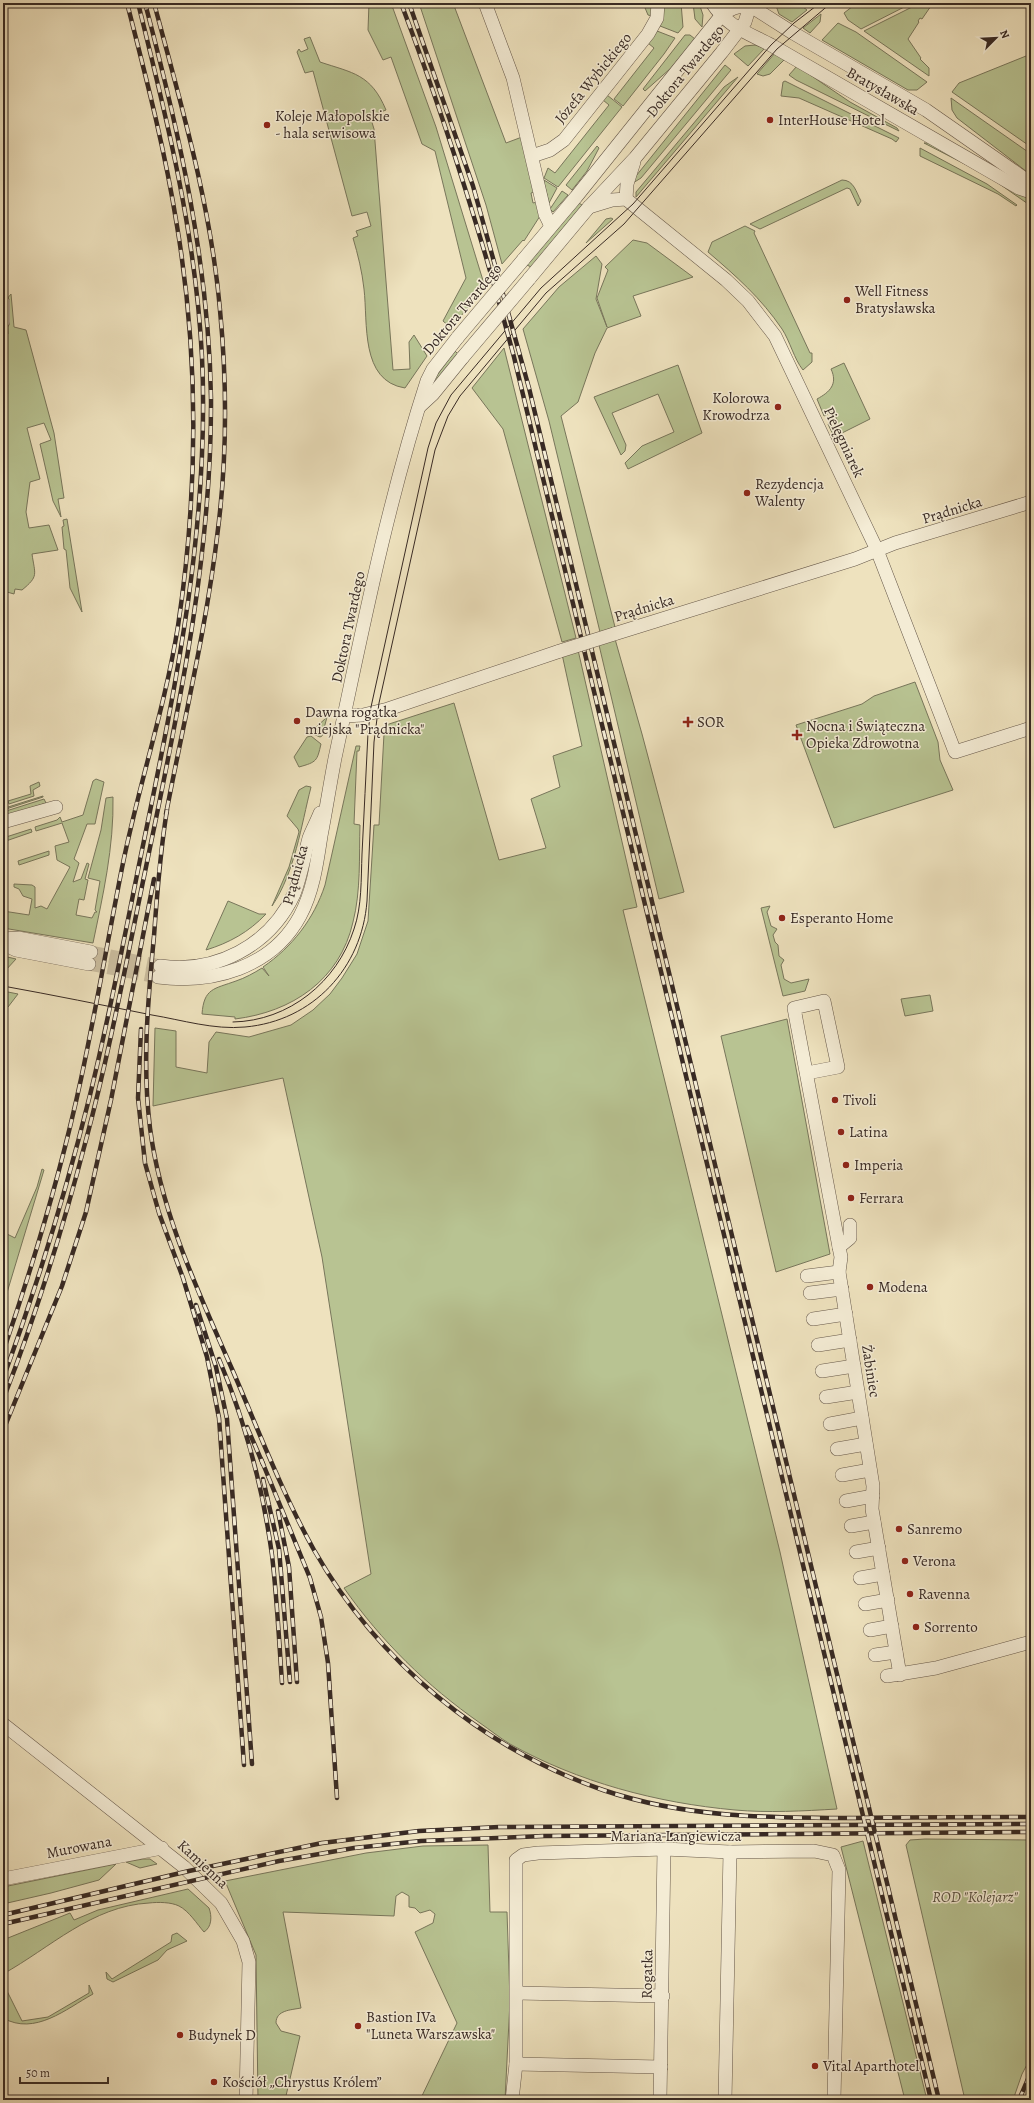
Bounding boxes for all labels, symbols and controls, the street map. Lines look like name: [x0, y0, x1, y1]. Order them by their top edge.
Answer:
north arrow: [976, 18, 1016, 58]
street label: Doktora Twardego: [642, 21, 728, 121]
text: N: [996, 27, 1013, 41]
street label: Józefa Wybickiego: [550, 28, 636, 128]
street label: Bratysławska: [843, 62, 923, 120]
place label: Koleje Małopolskie - hala serwisowa: [275, 106, 390, 143]
place label: InterHouse Hotel: [778, 110, 885, 130]
marker: InterHouse Hotel: [765, 115, 775, 125]
marker: Koleje Małopolskie - hala serwisowa: [262, 120, 272, 130]
street label: Doktora Twardego: [418, 259, 506, 359]
place label: Well Fitness Bratysławska: [854, 281, 936, 318]
marker: Well Fitness Bratysławska: [842, 295, 852, 305]
place label: Kolorowa Krowodrza: [702, 388, 770, 425]
marker: Kolorowa Krowodrza: [773, 402, 783, 412]
street label: Pielęgniarek: [819, 403, 869, 481]
place label: Rezydencja Walenty: [754, 474, 824, 511]
marker: Rezydencja Walenty: [742, 488, 752, 498]
street label: Prądnicka: [920, 491, 984, 529]
street label: Doktora Twardego: [326, 569, 370, 685]
street label: Prądnicka: [612, 589, 676, 627]
place label: Dawna rogatka miejska "Prądnicka": [305, 702, 424, 739]
place label: SOR: [697, 712, 725, 732]
marker: Dawna rogatka miejska "Prądnicka": [292, 716, 302, 726]
marker: SOR: [682, 716, 694, 728]
place label: Nocna i Świąteczna Opieka Zdrowotna: [806, 716, 925, 753]
marker: Nocna i Świąteczna Opieka Zdrowotna: [791, 729, 803, 741]
street label: Prądnicka: [277, 843, 313, 907]
place label: Esperanto Home: [790, 908, 894, 928]
marker: Esperanto Home: [777, 913, 787, 923]
place label: Tivoli: [843, 1090, 877, 1110]
marker: Tivoli: [830, 1095, 840, 1105]
place label: Latina: [849, 1122, 888, 1142]
marker: Latina: [836, 1127, 846, 1137]
place label: Imperia: [854, 1155, 903, 1175]
marker: Imperia: [841, 1160, 851, 1170]
place label: Ferrara: [859, 1188, 904, 1208]
marker: Ferrara: [846, 1193, 856, 1203]
place label: Modena: [878, 1277, 928, 1297]
marker: Modena: [865, 1282, 875, 1292]
street label: Żabiniec: [857, 1343, 885, 1399]
place label: Sanremo: [907, 1519, 962, 1539]
marker: Sanremo: [894, 1524, 904, 1534]
place label: Verona: [912, 1551, 956, 1571]
marker: Verona: [900, 1556, 910, 1566]
place label: Ravenna: [918, 1584, 970, 1604]
marker: Ravenna: [905, 1589, 915, 1599]
place label: Sorrento: [924, 1617, 978, 1637]
marker: Sorrento: [911, 1622, 921, 1632]
street label: Mariana Langiewicza: [610, 1826, 742, 1846]
street label: Murowana: [45, 1831, 113, 1863]
street label: Kamienna: [173, 1835, 233, 1893]
park label: ROD "Kolejarz": [932, 1887, 1018, 1907]
street label: Rogatka: [637, 1949, 657, 1999]
place label: Bastion IVa "Luneta Warszawska": [366, 2007, 495, 2044]
marker: Bastion IVa "Luneta Warszawska": [353, 2021, 363, 2031]
place label: Budynek D: [188, 2025, 256, 2045]
marker: Budynek D: [175, 2030, 185, 2040]
place label: Vital Aparthotel: [822, 2056, 920, 2076]
scale bar: [20, 2059, 108, 2085]
marker: Vital Aparthotel: [810, 2061, 820, 2071]
text: 50 m: [26, 2065, 50, 2081]
place label: Kościół „Chrystus Królem”: [222, 2072, 382, 2092]
marker: Kościół „Chrystus Królem”: [209, 2077, 219, 2087]

